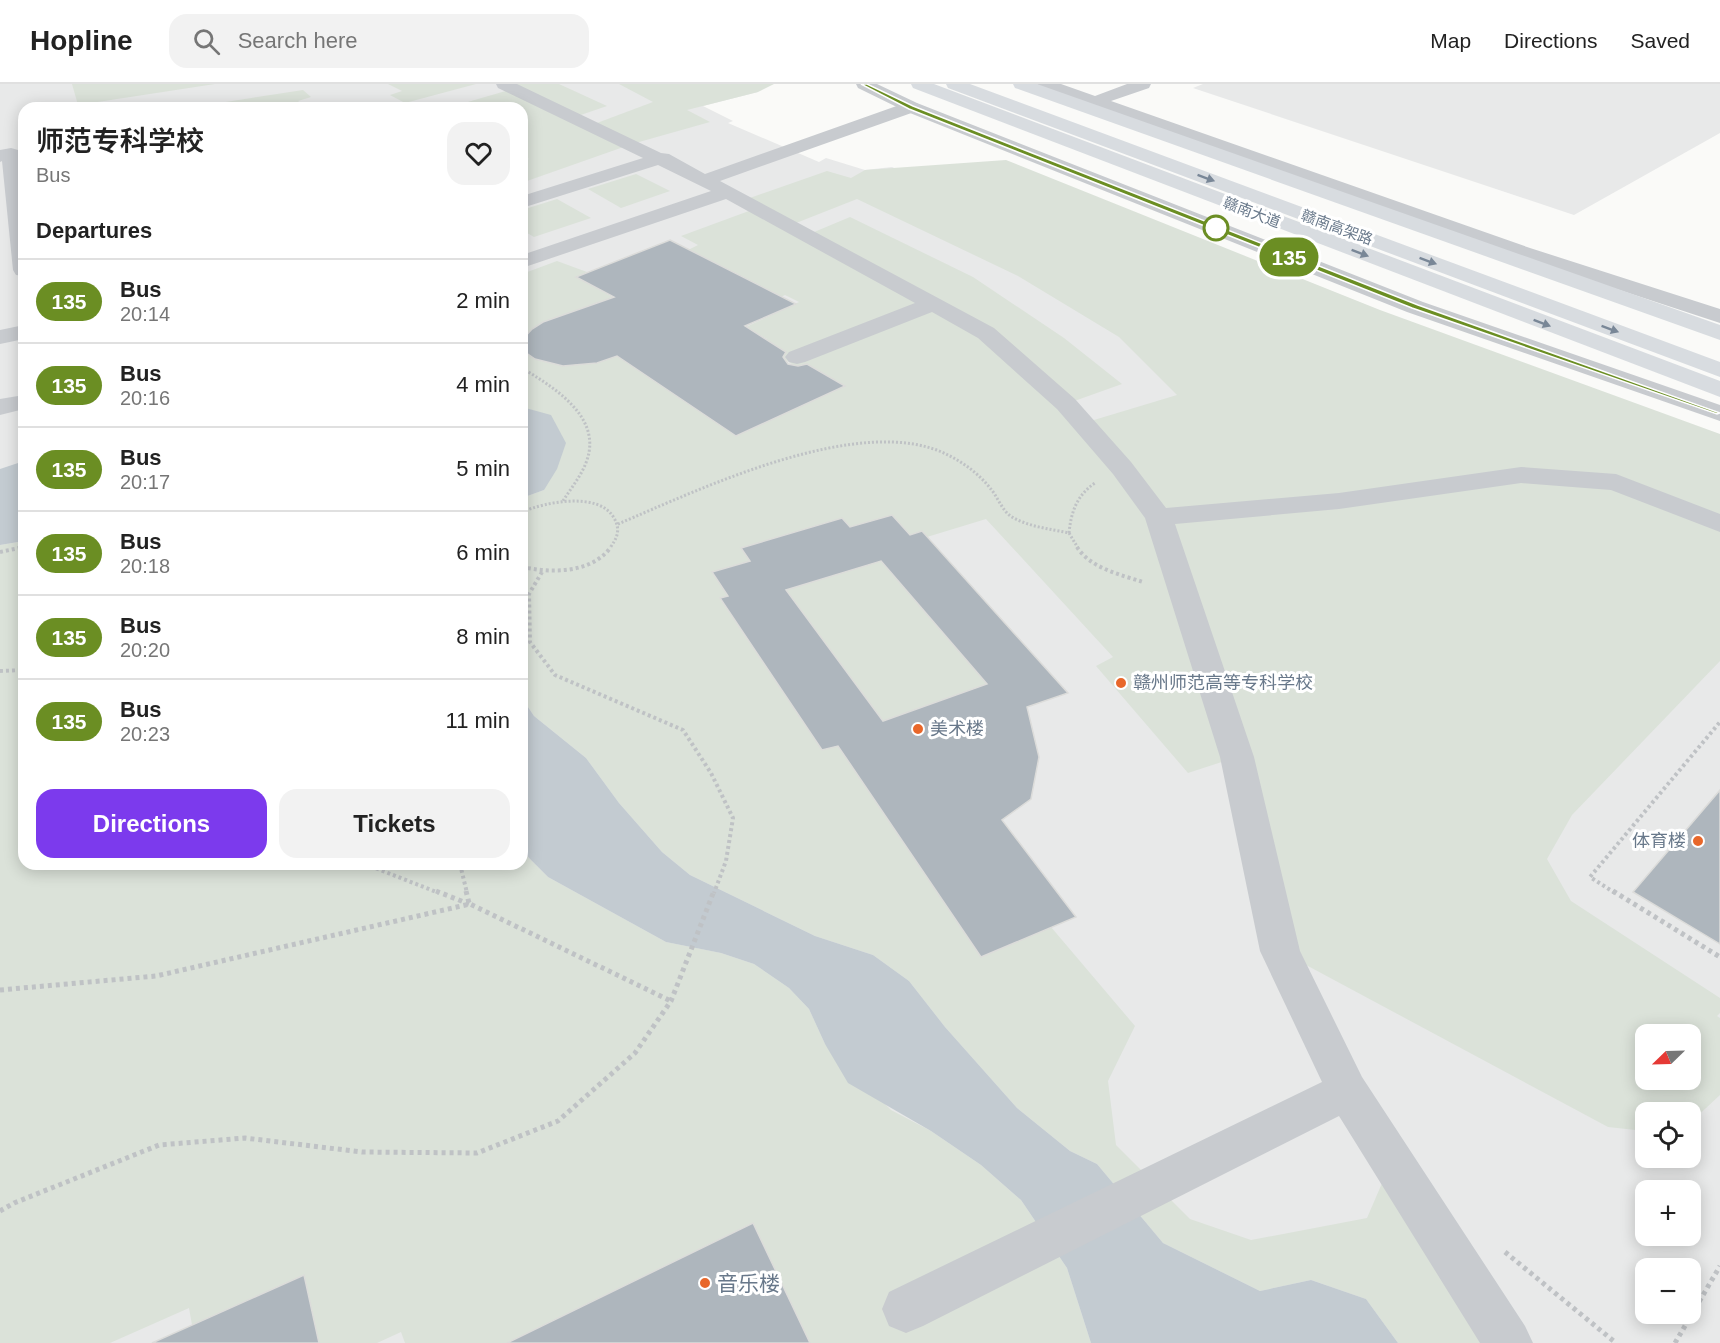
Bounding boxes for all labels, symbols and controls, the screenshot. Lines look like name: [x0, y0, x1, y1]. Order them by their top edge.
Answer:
search box: [169, 14, 589, 68]
text: Hopline: [30, 25, 133, 56]
icon: search: [190, 25, 223, 58]
text: Search here: [238, 28, 358, 53]
text: Map: [1430, 29, 1471, 52]
text: Directions: [1504, 29, 1597, 52]
text: Saved: [1630, 29, 1690, 52]
button: heart: [447, 122, 510, 185]
text: 师范专科学校: [36, 126, 204, 157]
text: Bus: [36, 164, 70, 186]
one-way arrow: [1197, 174, 1215, 184]
street label: 赣南大道: [1221, 193, 1283, 231]
street label: 赣南高架路: [1299, 206, 1375, 248]
unlabelled marker: [1203, 215, 1229, 241]
text: Departures: [36, 218, 152, 243]
line badge: 135: [1254, 238, 1324, 276]
text: 135: [1271, 246, 1307, 269]
one-way arrow: [1351, 248, 1369, 258]
one-way arrow: [1419, 256, 1437, 266]
text: Bus: [120, 277, 162, 302]
text: 2 min: [456, 288, 510, 313]
text: 135: [51, 290, 87, 313]
text: 20:14: [120, 303, 170, 325]
one-way arrow: [1533, 318, 1551, 328]
one-way arrow: [1602, 325, 1620, 335]
text: Bus: [120, 361, 162, 386]
text: 4 min: [456, 372, 510, 397]
text: 135: [51, 374, 87, 397]
text: 20:16: [120, 387, 170, 409]
text: Bus: [120, 445, 162, 470]
text: 5 min: [456, 456, 510, 481]
text: 135: [51, 458, 87, 481]
text: 20:17: [120, 471, 170, 493]
text: Bus: [120, 529, 162, 554]
text: 6 min: [456, 540, 510, 565]
text: 135: [51, 542, 87, 565]
text: 20:18: [120, 555, 170, 577]
text: Bus: [120, 613, 162, 638]
text: 8 min: [456, 624, 510, 649]
text: 135: [51, 626, 87, 649]
text: 20:20: [120, 639, 170, 661]
place label: 赣州师范高等专科学校: [1133, 673, 1313, 693]
marker: 赣州师范高等专科学校: [1114, 676, 1128, 690]
text: Bus: [120, 697, 162, 722]
text: 11 min: [446, 708, 510, 733]
text: 135: [51, 710, 87, 733]
place label: 美术楼: [930, 719, 984, 739]
marker: 美术楼: [911, 722, 925, 736]
text: 20:23: [120, 723, 170, 745]
button: Directions: [36, 789, 267, 858]
button: Tickets: [279, 789, 510, 858]
place label: 体育楼: [1632, 831, 1686, 851]
marker: 体育楼: [1691, 834, 1705, 848]
north arrow: [1635, 1024, 1701, 1090]
map controls: [1635, 1024, 1701, 1324]
button: locate: [1635, 1102, 1701, 1168]
button: +: [1635, 1180, 1701, 1246]
button: −: [1635, 1258, 1701, 1324]
place label: 音乐楼: [717, 1272, 780, 1295]
marker: 音乐楼: [698, 1276, 712, 1290]

